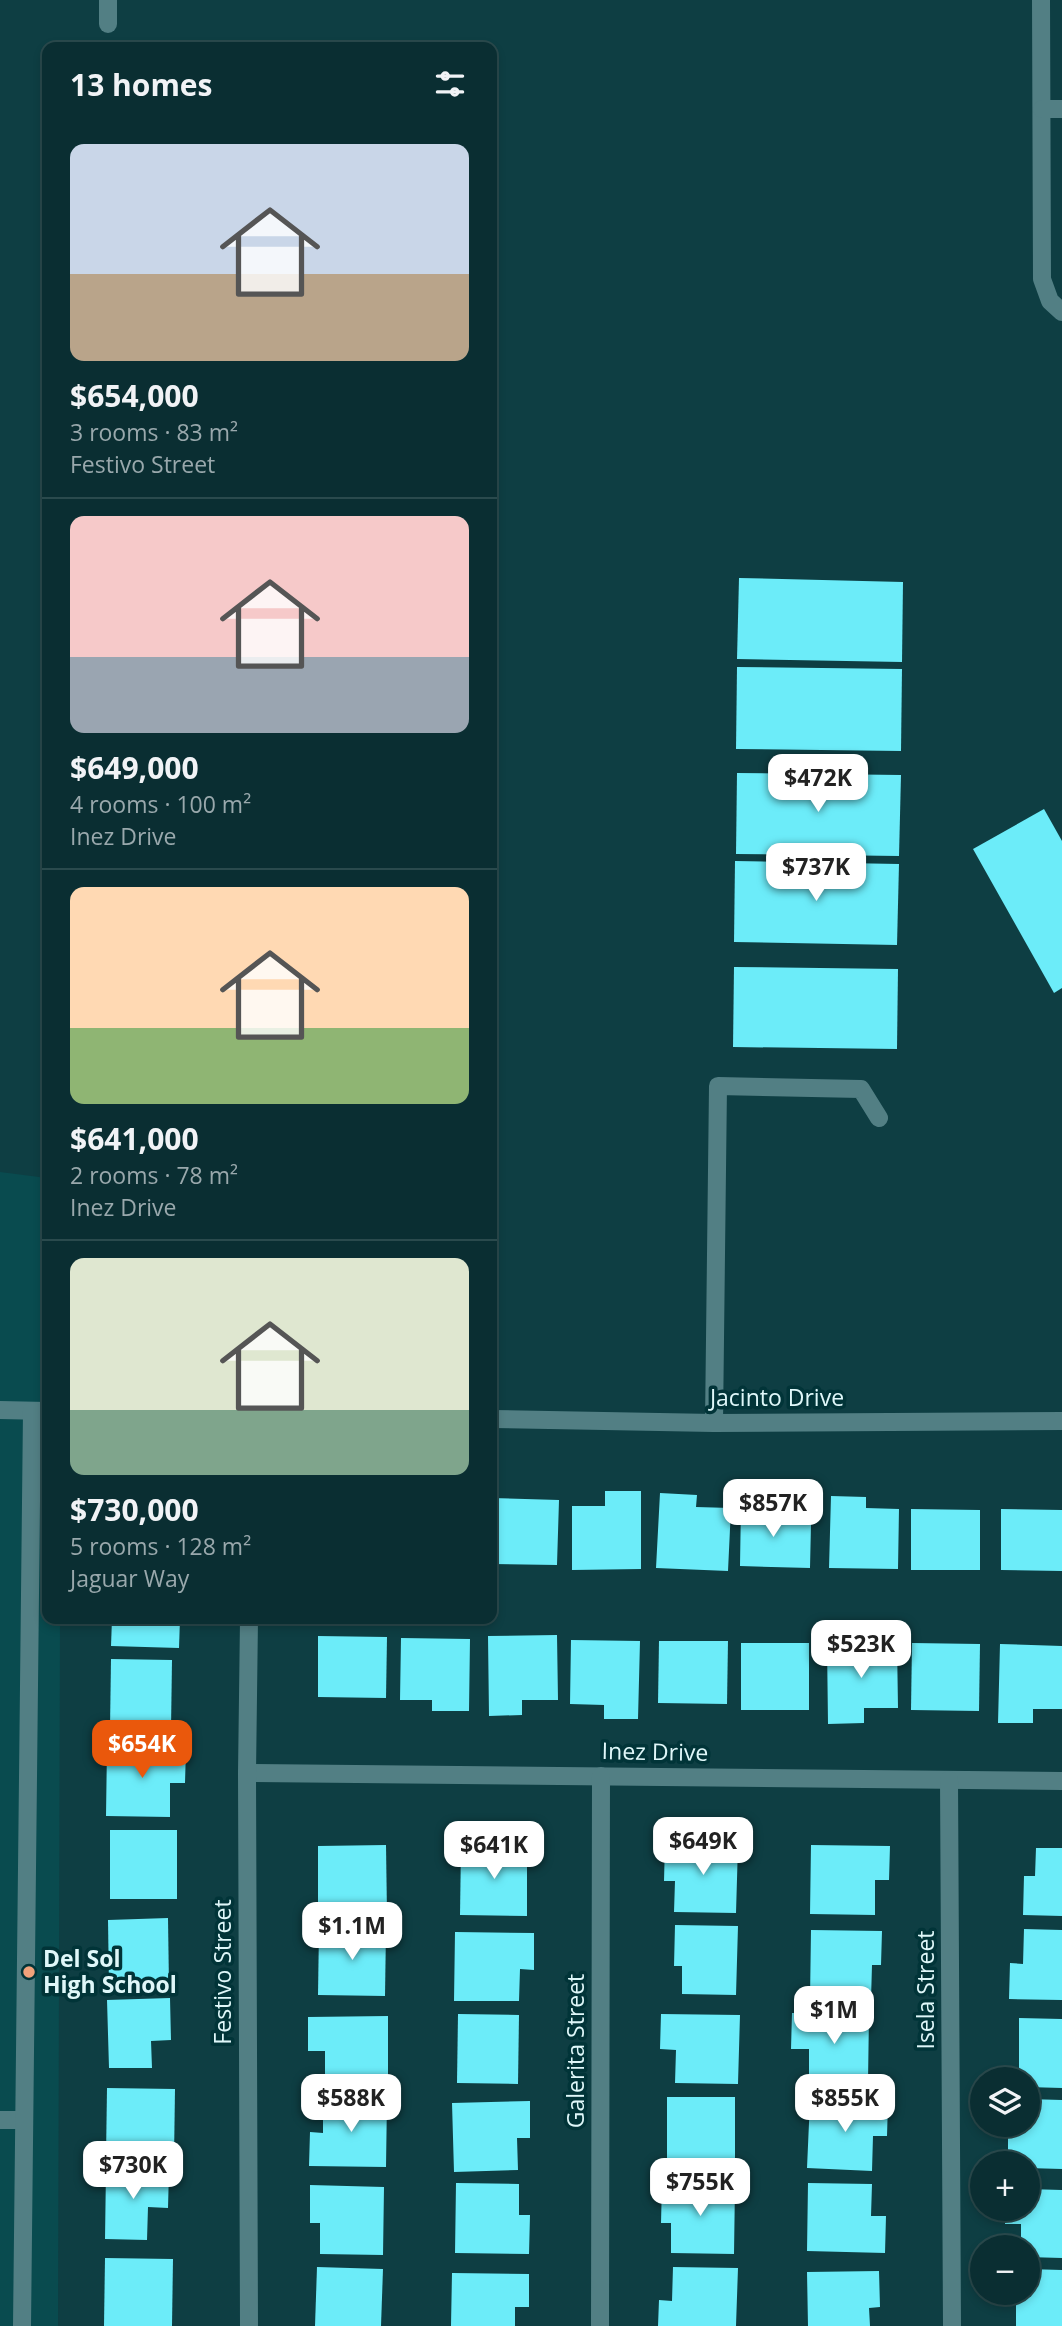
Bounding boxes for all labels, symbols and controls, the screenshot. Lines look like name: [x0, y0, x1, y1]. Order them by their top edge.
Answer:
text: 13 homes: [70, 64, 213, 105]
icon: filters: [431, 65, 469, 103]
icon: home: [207, 189, 333, 315]
text: $654,000: [70, 375, 199, 416]
text: 3 rooms · 83 m²: [70, 416, 238, 448]
text: Festivo Street: [70, 448, 215, 480]
icon: home: [207, 561, 333, 687]
text: $649,000: [70, 747, 199, 788]
pin: $472K: [769, 754, 867, 814]
text: $472K: [784, 761, 852, 793]
text: 4 rooms · 100 m²: [70, 788, 251, 820]
text: Inez Drive: [70, 820, 177, 852]
pin: $737K: [767, 844, 865, 903]
text: $737K: [782, 850, 850, 882]
icon: home: [207, 932, 333, 1058]
text: $641,000: [70, 1118, 199, 1159]
text: 2 rooms · 78 m²: [70, 1159, 238, 1191]
text: Inez Drive: [70, 1191, 177, 1223]
icon: home: [207, 1303, 333, 1429]
street label: Jacinto Drive: [708, 1381, 844, 1413]
pin: $857K: [724, 1480, 822, 1539]
text: $857K: [739, 1486, 807, 1518]
text: $730,000: [70, 1489, 199, 1530]
text: 5 rooms · 128 m²: [70, 1530, 251, 1562]
text: Jaguar Way: [70, 1562, 189, 1594]
pin: $523K: [812, 1620, 910, 1680]
text: $523K: [827, 1627, 895, 1659]
pin: $654K: [93, 1720, 191, 1780]
text: $654K: [108, 1727, 176, 1759]
street label: Inez Drive: [601, 1734, 709, 1768]
pin: $649K: [654, 1818, 752, 1877]
pin: $641K: [445, 1822, 543, 1881]
text: $649K: [669, 1824, 737, 1856]
text: $641K: [460, 1828, 528, 1860]
street label: Festivo Street: [206, 1899, 238, 2045]
pin: $1.1M: [303, 1902, 401, 1962]
text: $1.1M: [318, 1909, 386, 1941]
street label: Isela Street: [909, 1930, 941, 2050]
place label: Del Sol High School: [43, 1942, 177, 2000]
marker: Del Sol High School: [21, 1964, 37, 1980]
street label: Galerita Street: [559, 1974, 591, 2128]
pin: $1M: [800, 1986, 868, 2046]
text: $1M: [810, 1993, 858, 2025]
map controls: [970, 2067, 1040, 2305]
button: layers: [970, 2067, 1040, 2137]
pin: $588K: [302, 2074, 400, 2134]
pin: $855K: [796, 2074, 894, 2134]
text: $588K: [317, 2081, 385, 2113]
text: $855K: [811, 2081, 879, 2113]
pin: $730K: [84, 2142, 182, 2201]
text: $730K: [99, 2148, 167, 2180]
button: +: [970, 2151, 1040, 2221]
pin: $755K: [651, 2158, 749, 2218]
text: $755K: [666, 2165, 734, 2197]
button: −: [970, 2235, 1040, 2305]

